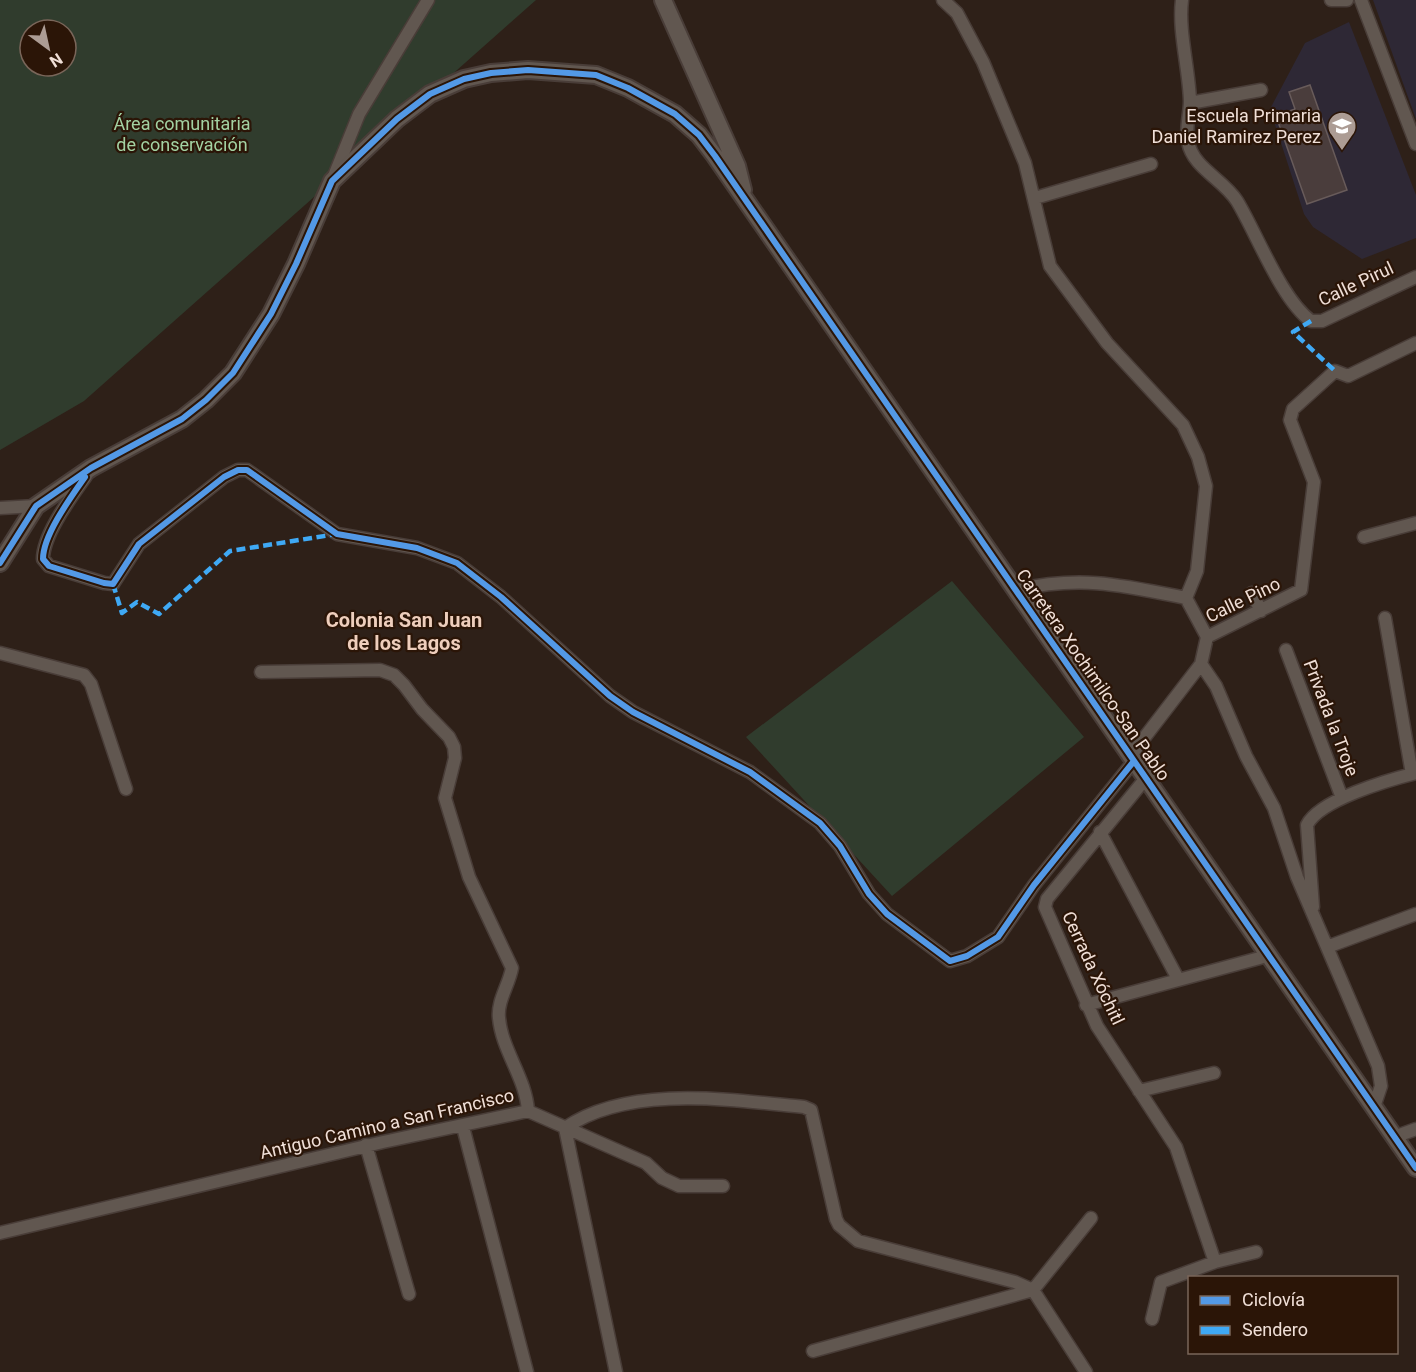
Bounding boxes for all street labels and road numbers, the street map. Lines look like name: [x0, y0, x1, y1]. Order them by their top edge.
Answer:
street label: Calle Pirul: [1315, 257, 1397, 310]
street label: Carretera Xochimilco-San Pablo: [1012, 565, 1175, 785]
street label: Calle Pino: [1202, 573, 1283, 627]
street label: Privada la Troje: [1300, 657, 1363, 779]
street label: Cerrada Xóchitl: [1058, 908, 1129, 1028]
street label: Antiguo Camino a San Francisco: [258, 1084, 516, 1163]

